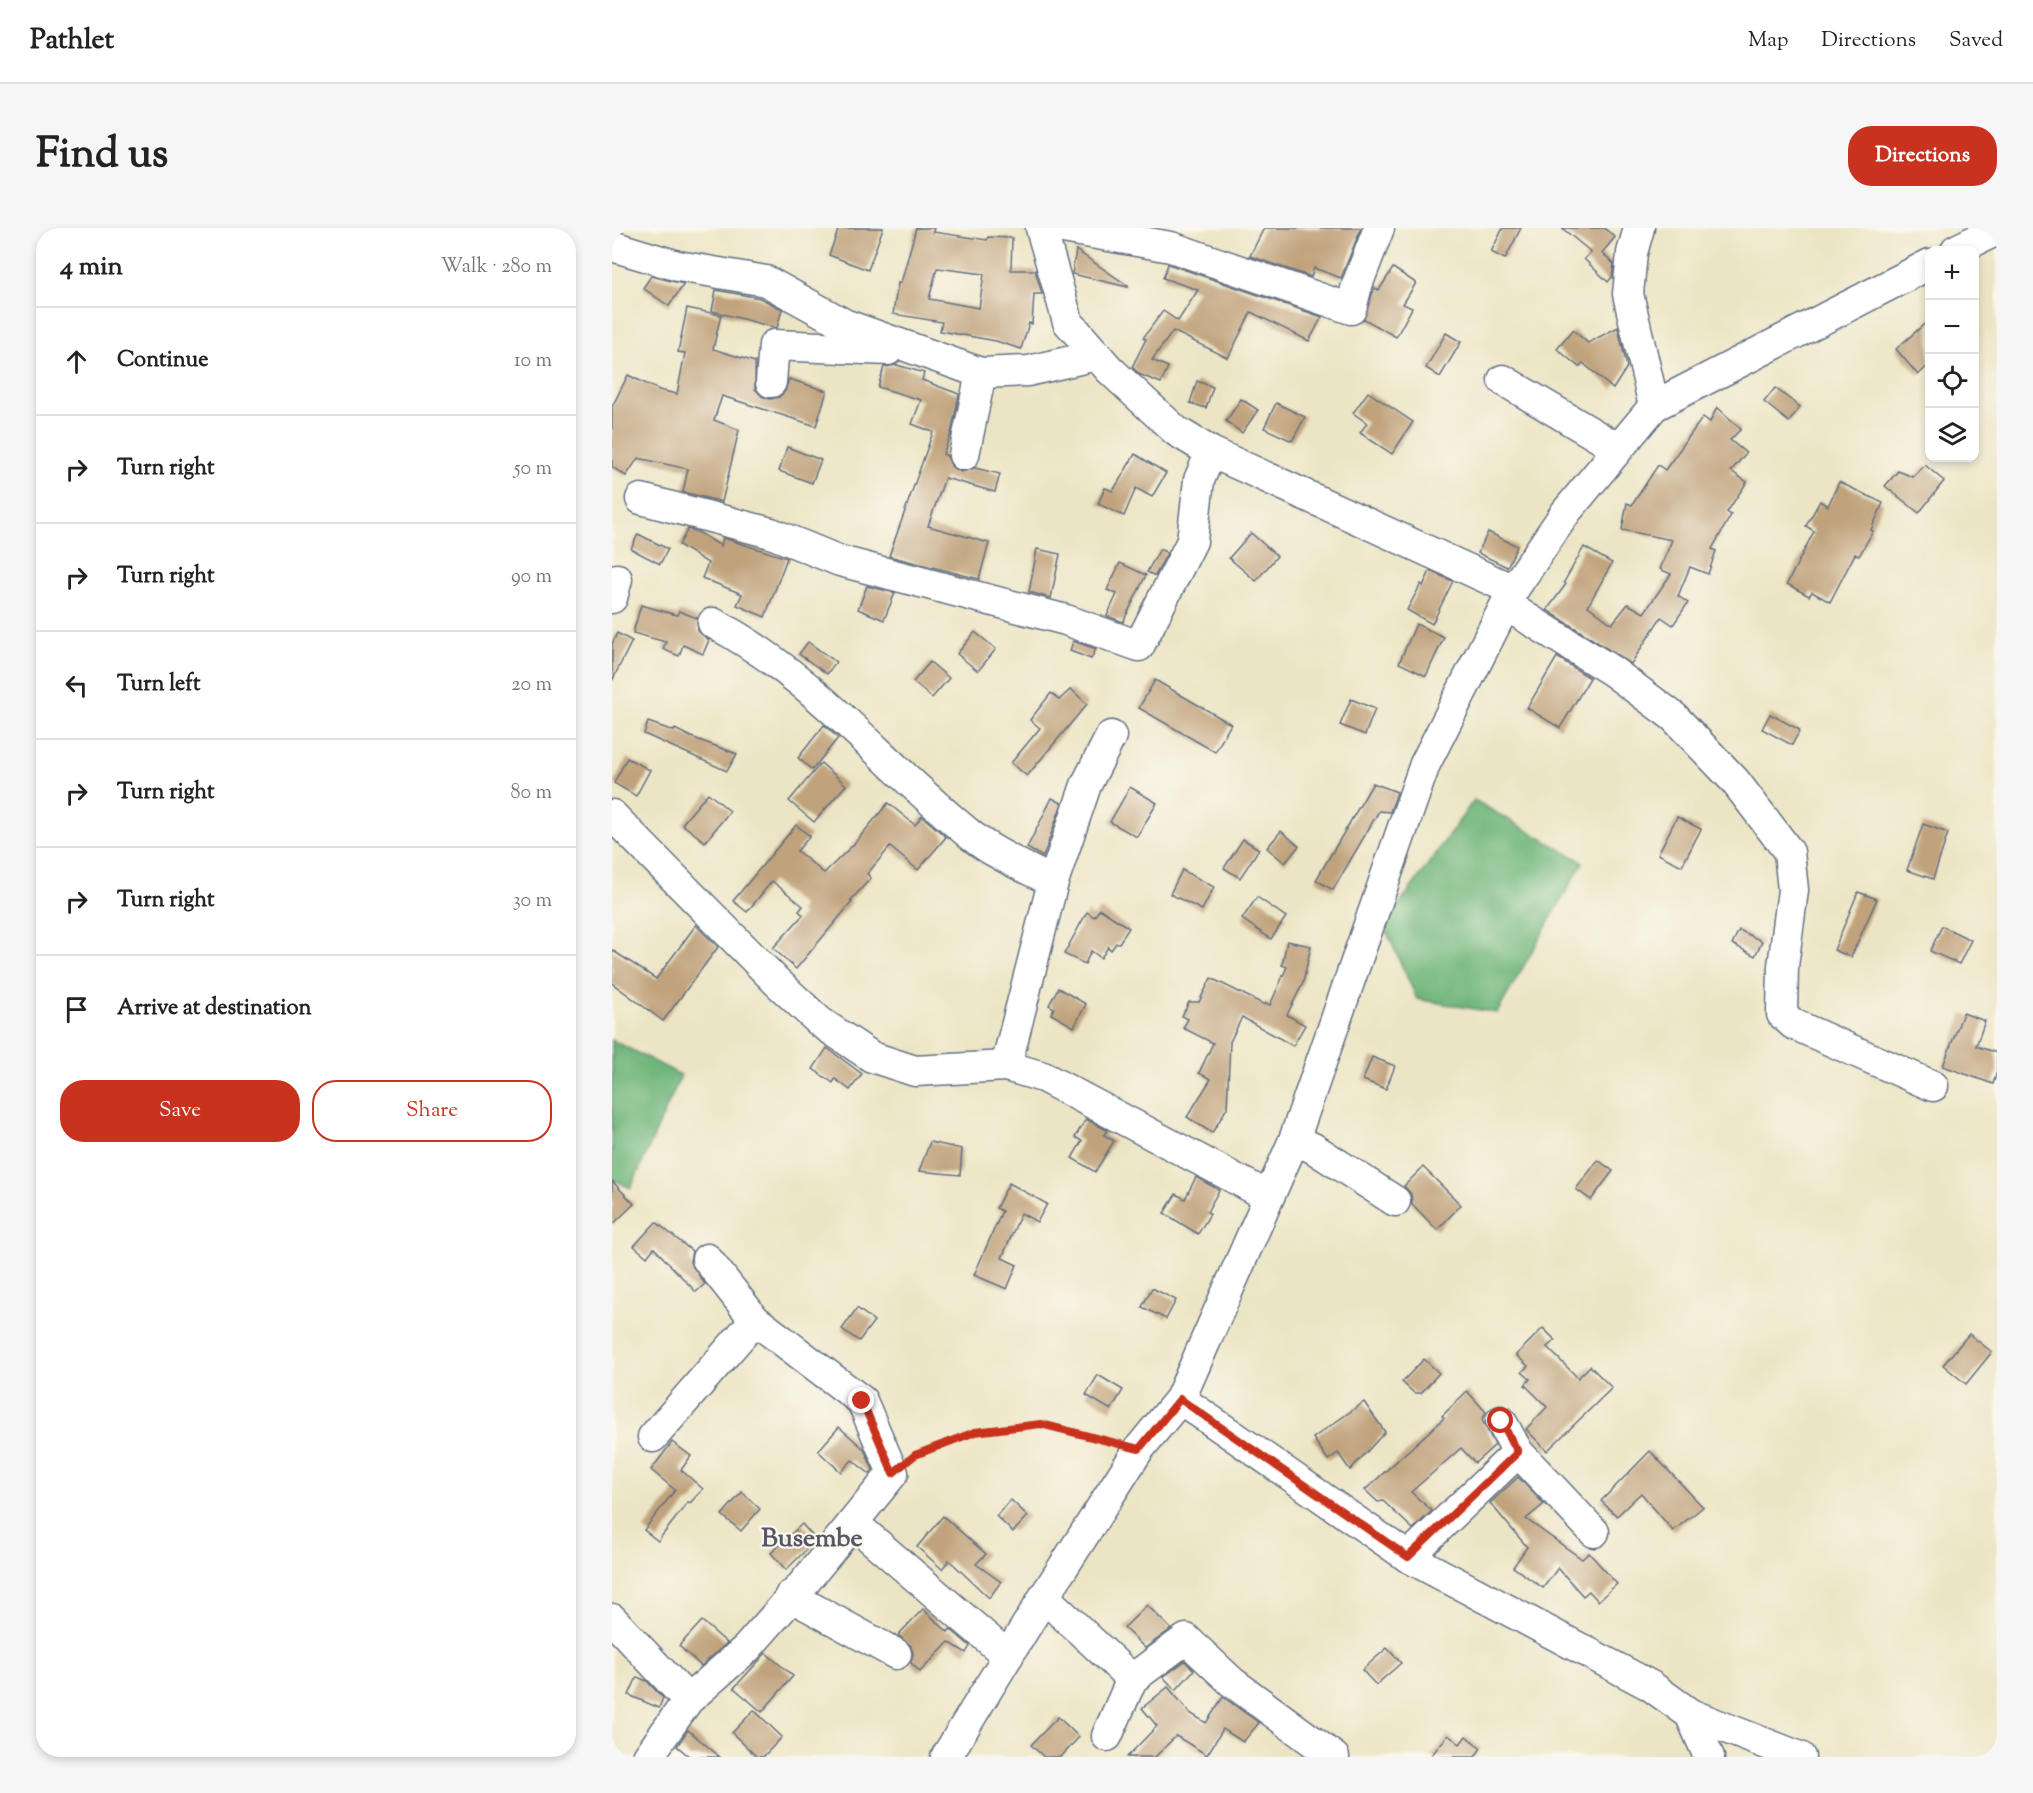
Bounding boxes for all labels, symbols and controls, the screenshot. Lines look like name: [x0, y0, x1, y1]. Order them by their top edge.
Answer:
text: Pathlet: [30, 21, 114, 61]
text: Map: [1748, 26, 1788, 56]
text: Directions: [1821, 26, 1916, 56]
text: Saved: [1949, 26, 2003, 56]
text: Find us: [36, 126, 168, 186]
button: Directions: [1848, 126, 1997, 186]
map controls: [1925, 246, 1979, 462]
button: +: [1925, 246, 1979, 300]
text: 4 min: [60, 249, 123, 286]
text: Walk · 280 m: [441, 253, 552, 282]
button: −: [1925, 300, 1979, 354]
icon: ahead: [60, 345, 93, 378]
text: Continue: [117, 345, 208, 377]
text: 10 m: [514, 347, 552, 376]
button: locate: [1925, 354, 1979, 408]
button: layers: [1925, 408, 1979, 462]
icon: right: [60, 453, 93, 486]
text: Turn right: [117, 453, 214, 485]
text: 50 m: [514, 455, 552, 484]
icon: right: [60, 561, 93, 594]
text: Turn right: [117, 561, 214, 593]
text: 90 m: [511, 563, 552, 592]
icon: left: [60, 669, 93, 702]
text: Turn left: [117, 669, 200, 701]
text: 20 m: [511, 671, 552, 700]
icon: right: [60, 777, 93, 810]
text: Turn right: [117, 777, 214, 809]
text: 80 m: [511, 779, 552, 808]
icon: right: [60, 885, 93, 918]
text: Turn right: [117, 885, 214, 917]
text: 30 m: [513, 887, 552, 916]
icon: arrive: [60, 993, 93, 1026]
text: Arrive at destination: [117, 993, 312, 1025]
button: Save: [60, 1080, 300, 1142]
button: Share: [312, 1080, 552, 1142]
route end: [848, 1387, 874, 1413]
route start: [1487, 1407, 1513, 1433]
district label: Busembe: [761, 1521, 863, 1558]

